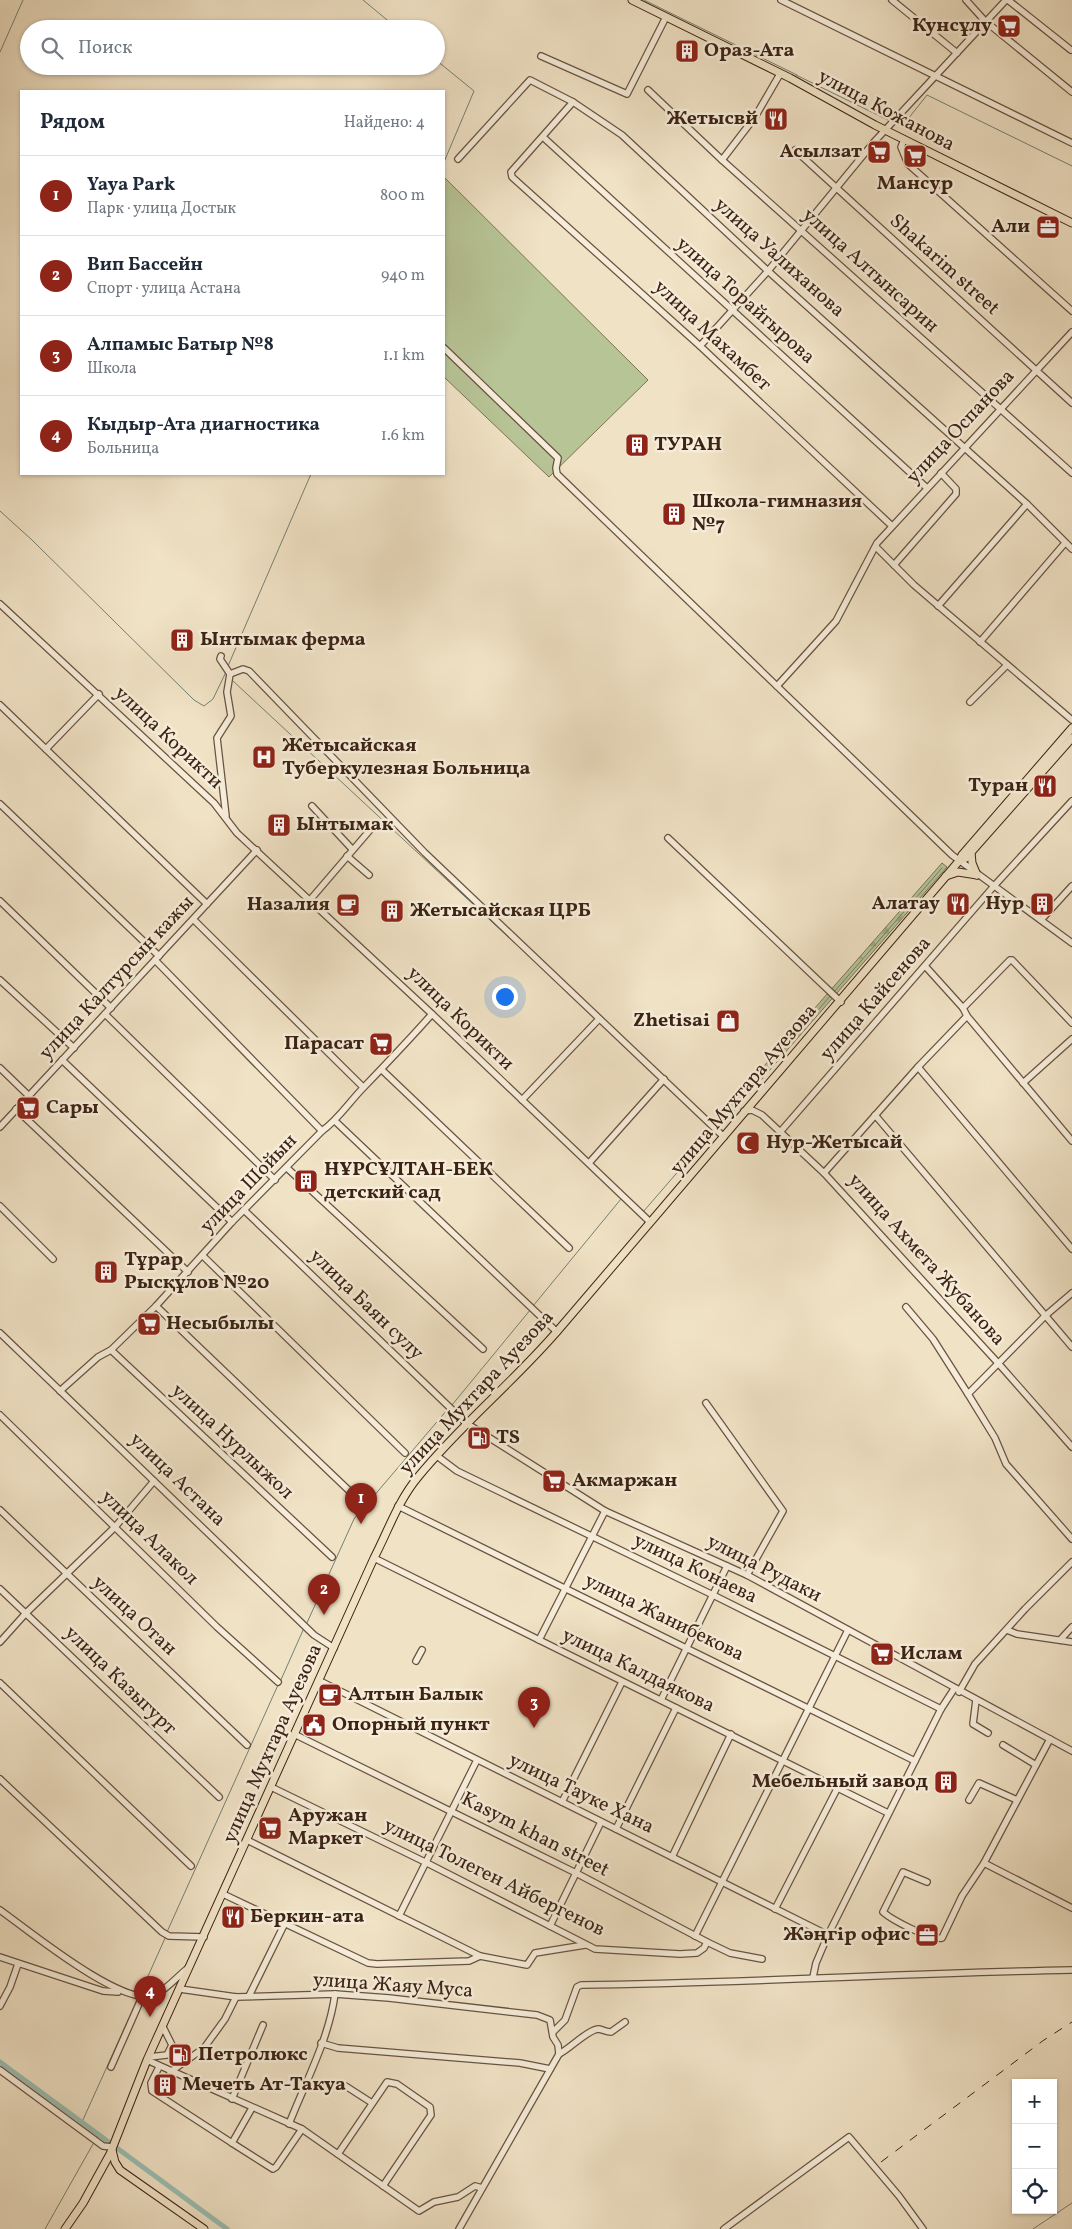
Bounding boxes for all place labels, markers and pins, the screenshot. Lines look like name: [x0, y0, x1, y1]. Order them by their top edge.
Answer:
place label: Кунсұлу: [912, 12, 992, 40]
supermarket icon: Кунсұлу: [996, 13, 1022, 39]
place label: Ораз-Ата: [704, 37, 794, 65]
building icon: Ораз-Ата: [674, 38, 700, 64]
place label: Жетысвй: [667, 105, 758, 133]
restaurant icon: Жетысвй: [763, 106, 789, 132]
place label: Асылзат: [780, 138, 862, 166]
supermarket icon: Асылзат: [866, 139, 892, 165]
supermarket icon: Мансур: [902, 143, 928, 169]
place label: Мансур: [877, 170, 953, 198]
place label: Али: [991, 213, 1030, 241]
office icon: Али: [1035, 214, 1061, 240]
place label: ТУРАН: [654, 431, 722, 459]
building icon: ТУРАН: [624, 432, 650, 458]
place label: Школа-гимназия №7: [692, 488, 862, 539]
building icon: Школа-гимназия №7: [661, 501, 687, 527]
place label: Ынтымак ферма: [200, 626, 366, 654]
building icon: Ынтымак ферма: [169, 627, 195, 653]
place label: Жетысайская Туберкулезная Больница: [282, 732, 530, 783]
hospital icon: Жетысайская Туберкулезная Больница: [251, 744, 277, 770]
place label: Туран: [968, 772, 1028, 800]
restaurant icon: Туран: [1032, 773, 1058, 799]
place label: Ынтымак: [296, 811, 393, 839]
building icon: Ынтымак: [266, 812, 292, 838]
place label: Алатау: [872, 890, 940, 918]
place label: Нур: [985, 890, 1024, 918]
place label: Назалия: [247, 891, 330, 919]
restaurant icon: Алатау: [945, 891, 971, 917]
building icon: Нур: [1029, 891, 1055, 917]
cafe icon: Назалия: [335, 892, 361, 918]
place label: Жетысайская ЦРБ: [410, 897, 591, 925]
building icon: Жетысайская ЦРБ: [379, 898, 405, 924]
place label: Zhetisai: [633, 1007, 710, 1035]
shop icon: Zhetisai: [715, 1008, 741, 1034]
place label: Парасат: [284, 1030, 364, 1058]
supermarket icon: Парасат: [368, 1031, 394, 1057]
place label: Сары: [46, 1094, 99, 1122]
supermarket icon: Сары: [15, 1095, 41, 1121]
place label: Нур-Жетысай: [766, 1129, 903, 1157]
mosque icon: Нур-Жетысай: [735, 1130, 761, 1156]
place label: НҰРСҰЛТАН-БЕК детский сад: [324, 1156, 493, 1207]
building icon: НҰРСҰЛТАН-БЕК детский сад: [293, 1168, 319, 1194]
place label: Тұрар Рысқұлов №20: [124, 1246, 269, 1297]
building icon: Тұрар Рысқұлов №20: [93, 1259, 119, 1285]
place label: Несыбылы: [166, 1310, 274, 1338]
supermarket icon: Несыбылы: [136, 1311, 162, 1337]
place label: TS: [496, 1424, 520, 1452]
fuel station icon: TS: [466, 1425, 492, 1451]
place label: Акмаржан: [572, 1467, 677, 1495]
supermarket icon: Акмаржан: [541, 1468, 567, 1494]
pin: 1: [345, 1483, 377, 1524]
pin: 2: [308, 1574, 340, 1615]
place label: Ислам: [900, 1640, 963, 1668]
supermarket icon: Ислам: [869, 1641, 895, 1667]
place label: Алтын Балык: [348, 1681, 483, 1709]
cafe icon: Алтын Балык: [317, 1682, 343, 1708]
pin: 3: [518, 1687, 550, 1728]
place label: Опорный пункт: [332, 1711, 490, 1739]
public building icon: Опорный пункт: [301, 1712, 327, 1738]
place label: Мебельный завод: [752, 1768, 928, 1796]
building icon: Мебельный завод: [933, 1769, 959, 1795]
place label: Аружан Маркет: [288, 1802, 367, 1853]
supermarket icon: Аружан Маркет: [257, 1815, 283, 1841]
place label: Беркин-ата: [250, 1903, 364, 1931]
restaurant icon: Беркин-ата: [220, 1904, 246, 1930]
place label: Жәңгір офис: [783, 1921, 910, 1949]
office icon: Жәңгір офис: [914, 1922, 940, 1948]
pin: 4: [134, 1976, 166, 2017]
place label: Петролюкс: [198, 2041, 308, 2069]
fuel station icon: Петролюкс: [167, 2042, 193, 2068]
place label: Мечеть Ат-Такуа: [182, 2071, 346, 2099]
building icon: Мечеть Ат-Такуа: [152, 2072, 178, 2098]

